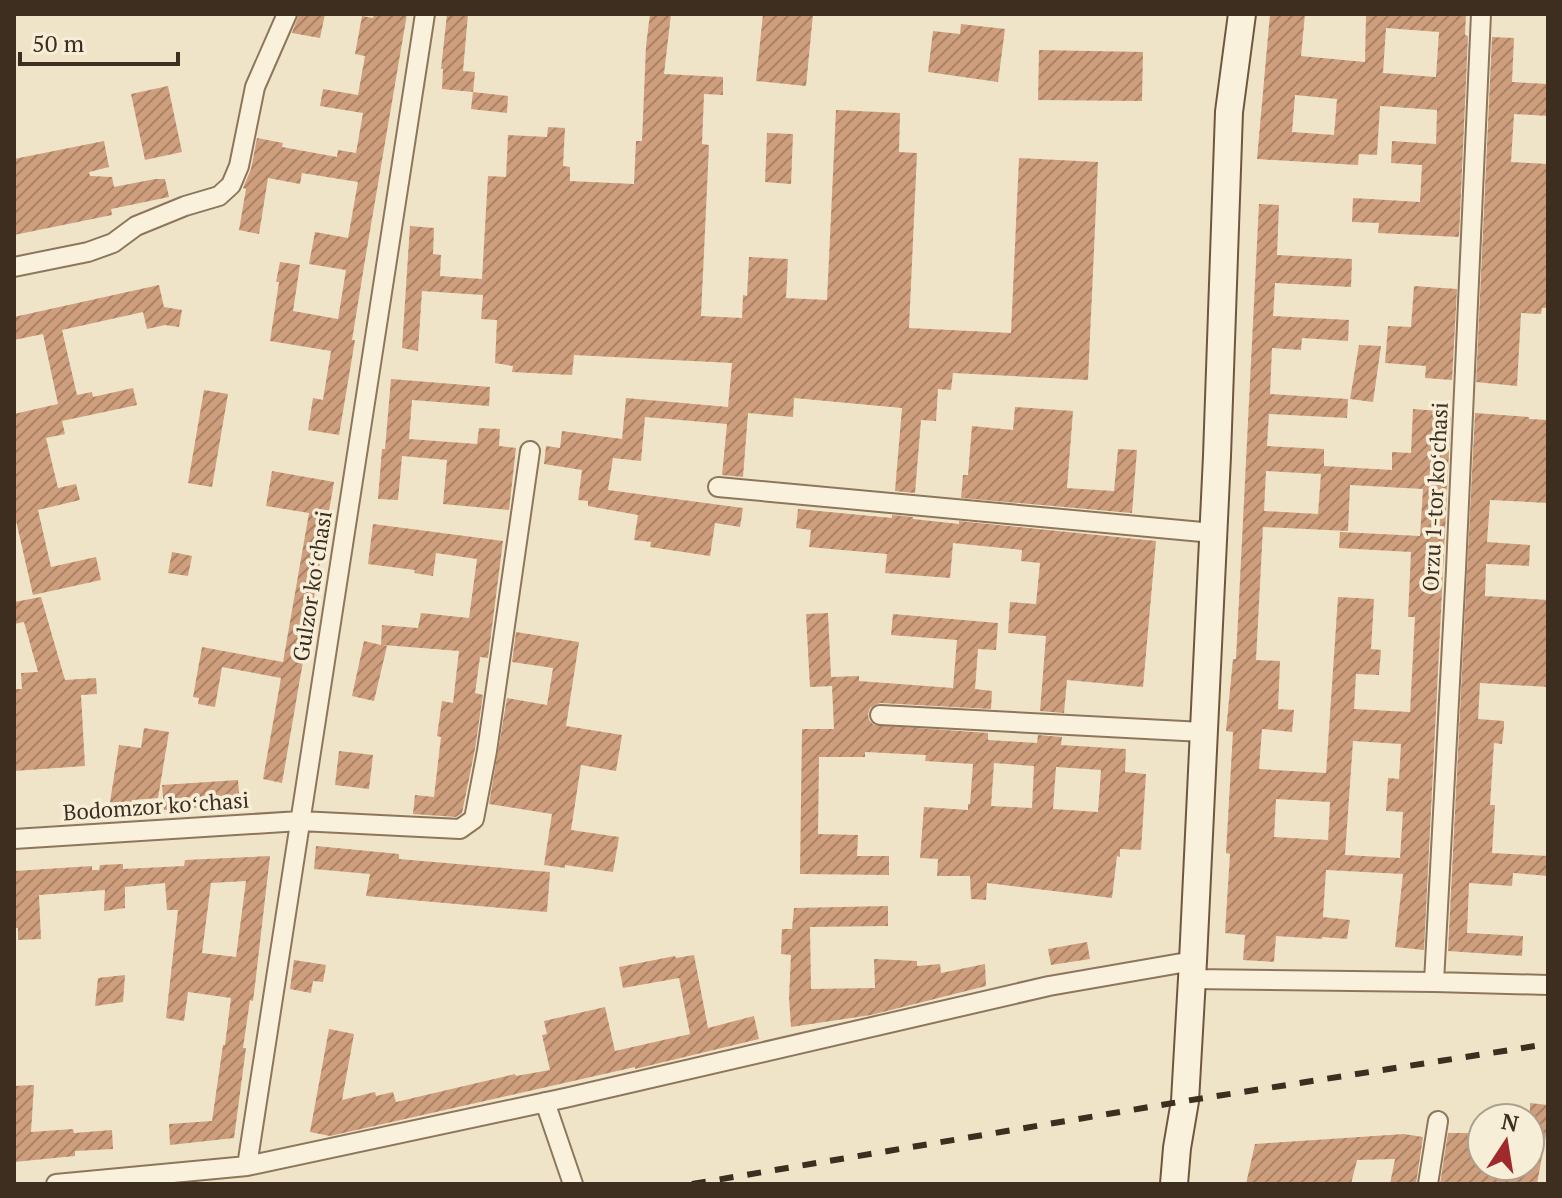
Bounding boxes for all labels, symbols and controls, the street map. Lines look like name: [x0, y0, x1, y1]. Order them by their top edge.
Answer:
scale bar: [20, 16, 178, 66]
text: 50 m: [32, 27, 84, 59]
street label: Orzu 1-tor koʻchasi: [1415, 402, 1454, 592]
street label: Gulzor koʻchasi: [285, 509, 338, 663]
street label: Bodomzor koʻchasi: [62, 785, 250, 826]
north arrow: [1466, 1102, 1546, 1182]
text: N: [1499, 1106, 1522, 1138]

